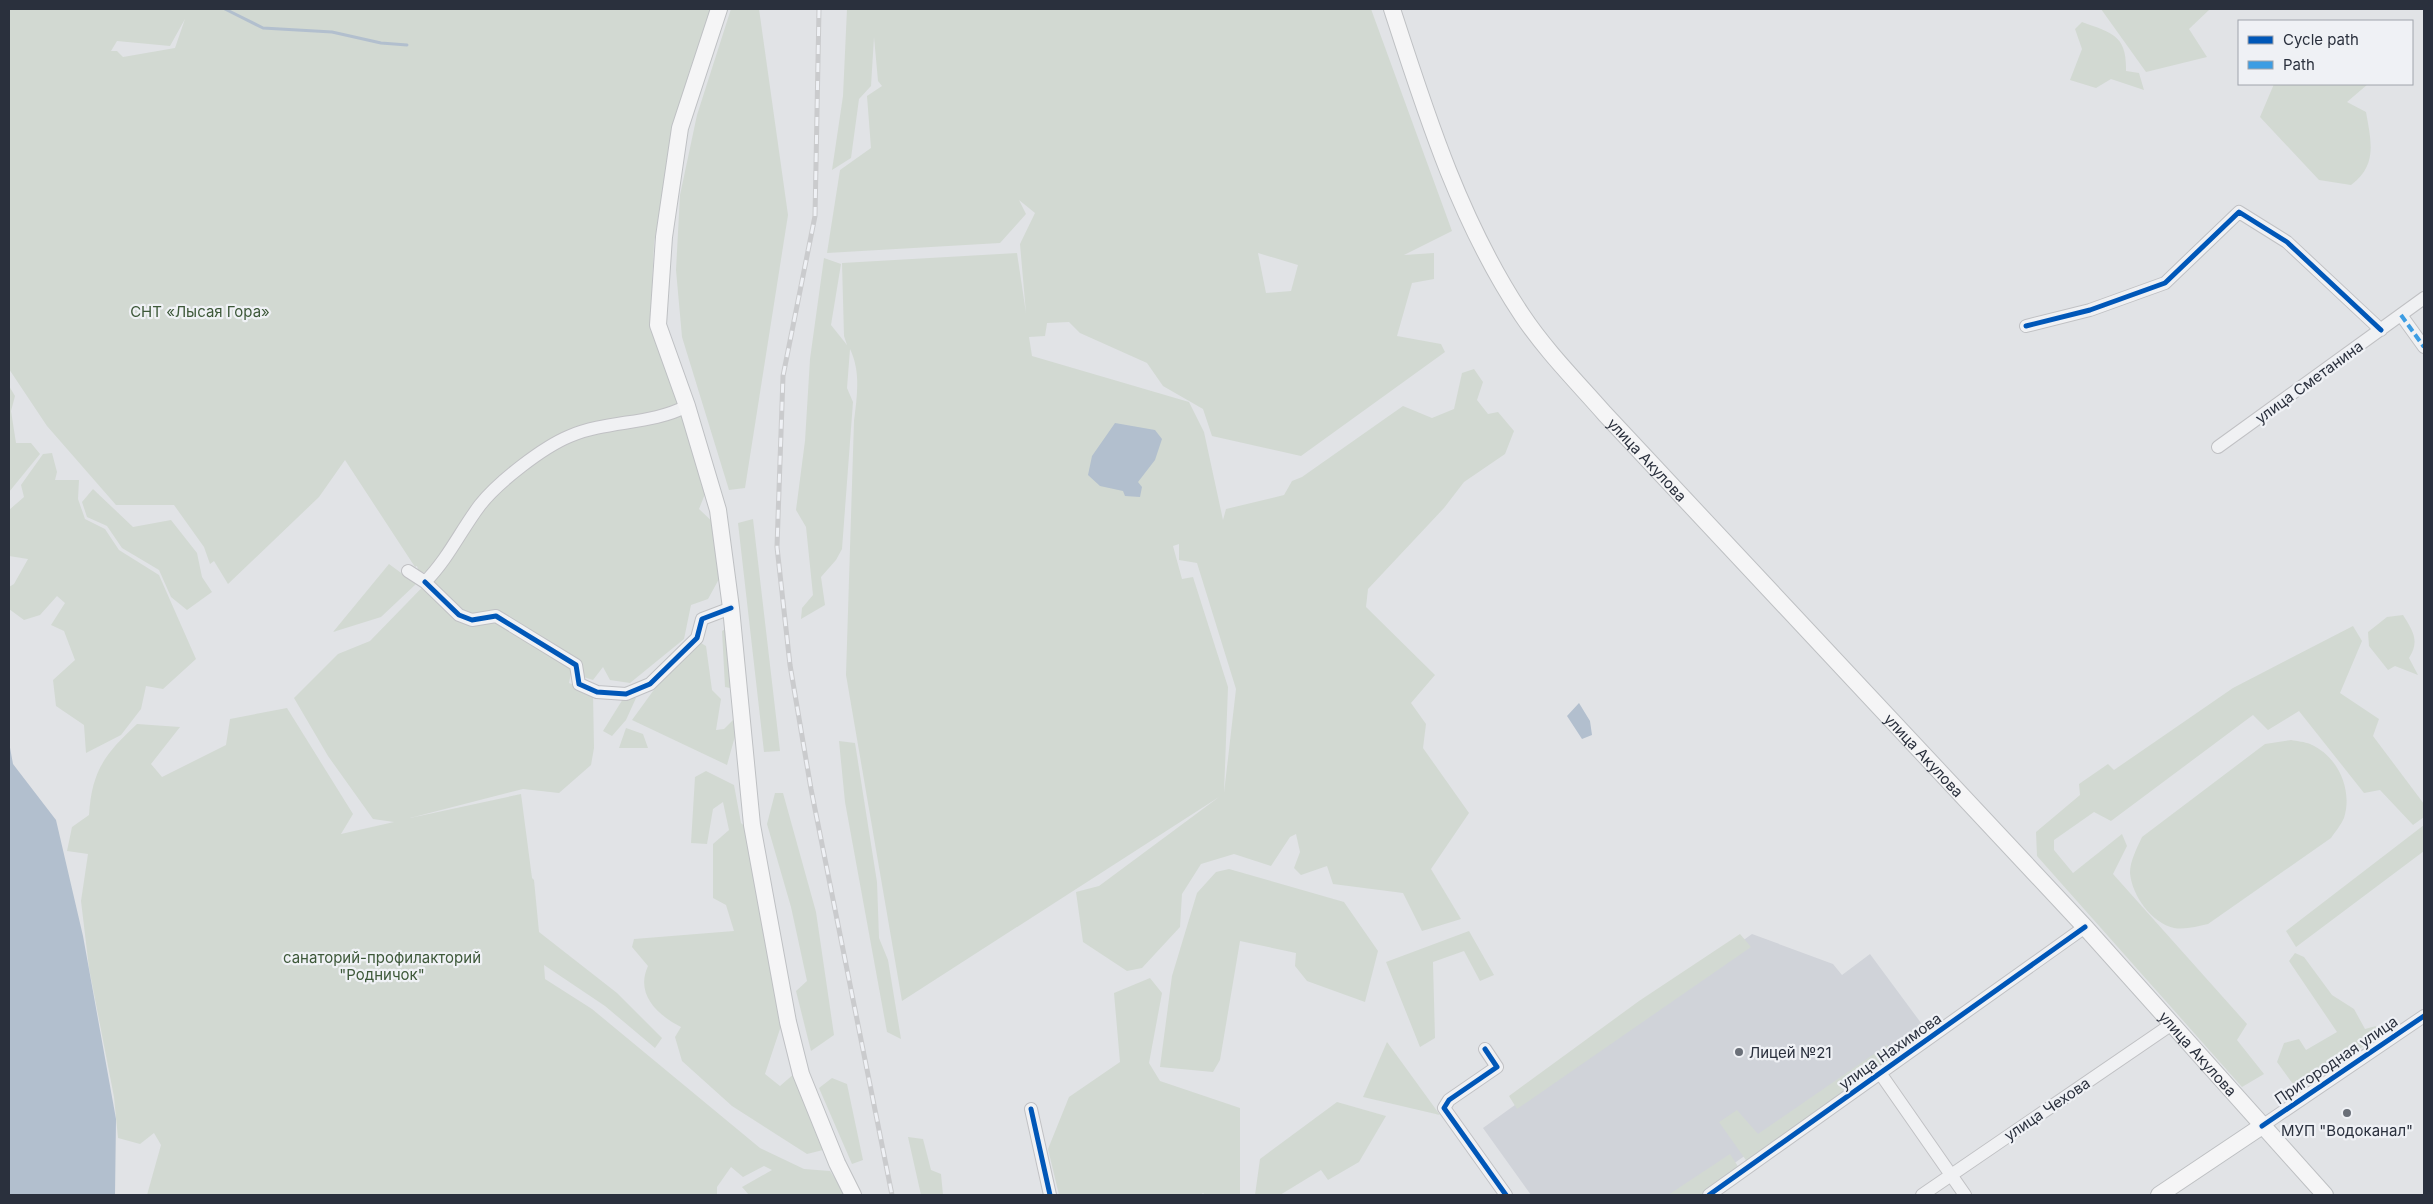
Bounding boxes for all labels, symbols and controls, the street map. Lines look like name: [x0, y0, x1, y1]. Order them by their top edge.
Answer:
legend: [2238, 20, 2413, 85]
text: Cycle path: [2283, 30, 2359, 49]
text: Path: [2283, 55, 2315, 74]
park label: СНТ «Лысая Гора»: [130, 302, 270, 321]
street label: улица Сметанина: [2251, 337, 2367, 427]
street label: улица Акулова: [1604, 414, 1691, 505]
street label: улица Акулова: [1880, 709, 1968, 801]
park label: санаторий-профилакторий "Родничок": [283, 948, 481, 984]
street label: улица Акулова: [2155, 1007, 2241, 1100]
street label: улица Нахимова: [1835, 1009, 1945, 1093]
street label: Пригородная улица: [2271, 1012, 2401, 1108]
place label: Лицей №21: [1749, 1043, 1832, 1062]
marker: Лицей №21: [1733, 1046, 1745, 1058]
street label: улица Чехова: [2000, 1073, 2094, 1145]
marker: МУП "Водоканал": [2341, 1107, 2353, 1119]
place label: МУП "Водоканал": [2281, 1121, 2413, 1140]

